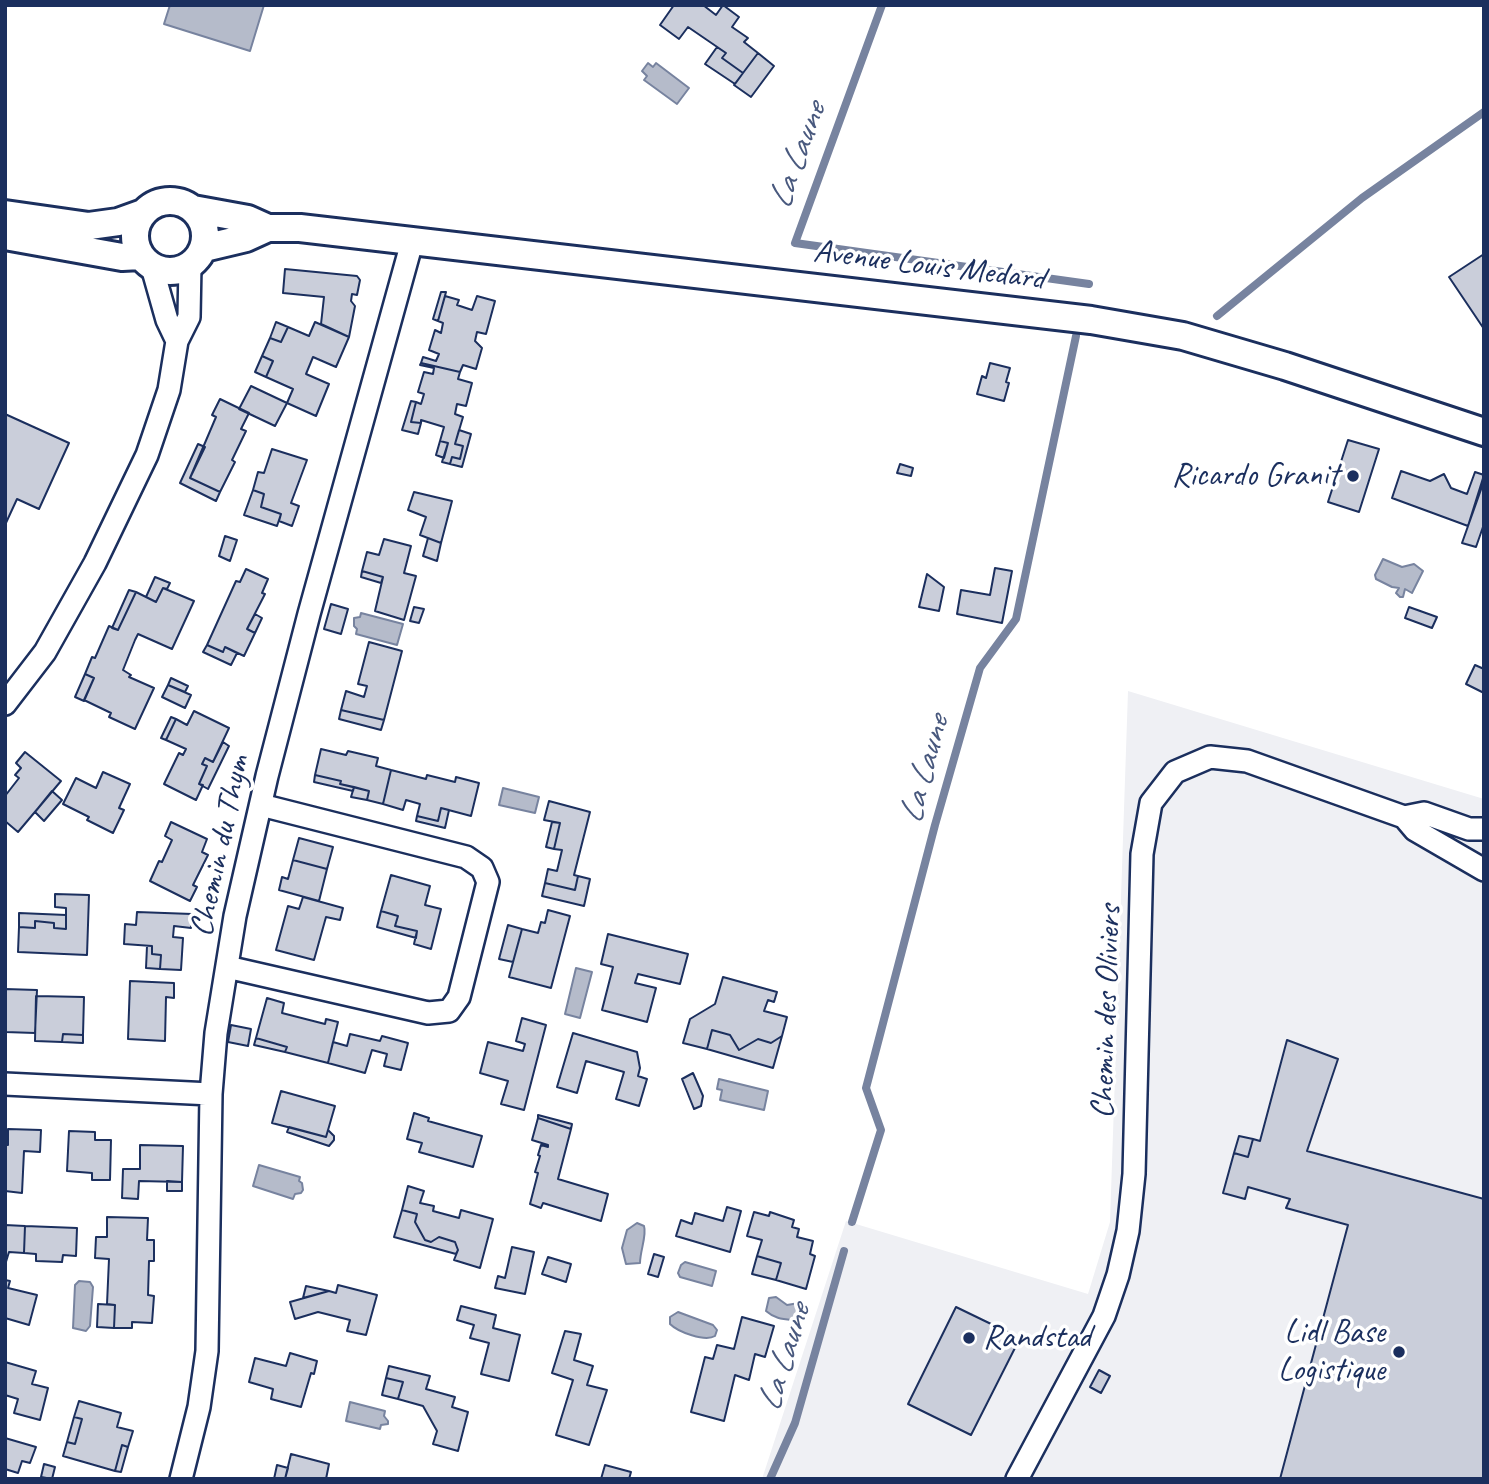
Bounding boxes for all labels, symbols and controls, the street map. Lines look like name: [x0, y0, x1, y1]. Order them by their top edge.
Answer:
water label: La Laune: [760, 98, 836, 214]
street label: Avenue Louis Medard: [811, 232, 1047, 300]
place label: Ricardo Granit: [1172, 456, 1339, 496]
marker: Ricardo Granit: [1345, 468, 1361, 484]
water label: La Laune: [891, 712, 959, 828]
street label: Chemin du Thym: [182, 752, 260, 940]
street label: Chemin des Oliviers: [1083, 905, 1131, 1119]
water label: La Laune: [749, 1300, 821, 1416]
place label: Lidl Base Logistique: [1278, 1313, 1385, 1391]
place label: Randstad: [983, 1318, 1091, 1358]
marker: Randstad: [961, 1330, 977, 1346]
marker: Lidl Base Logistique: [1391, 1344, 1407, 1360]

